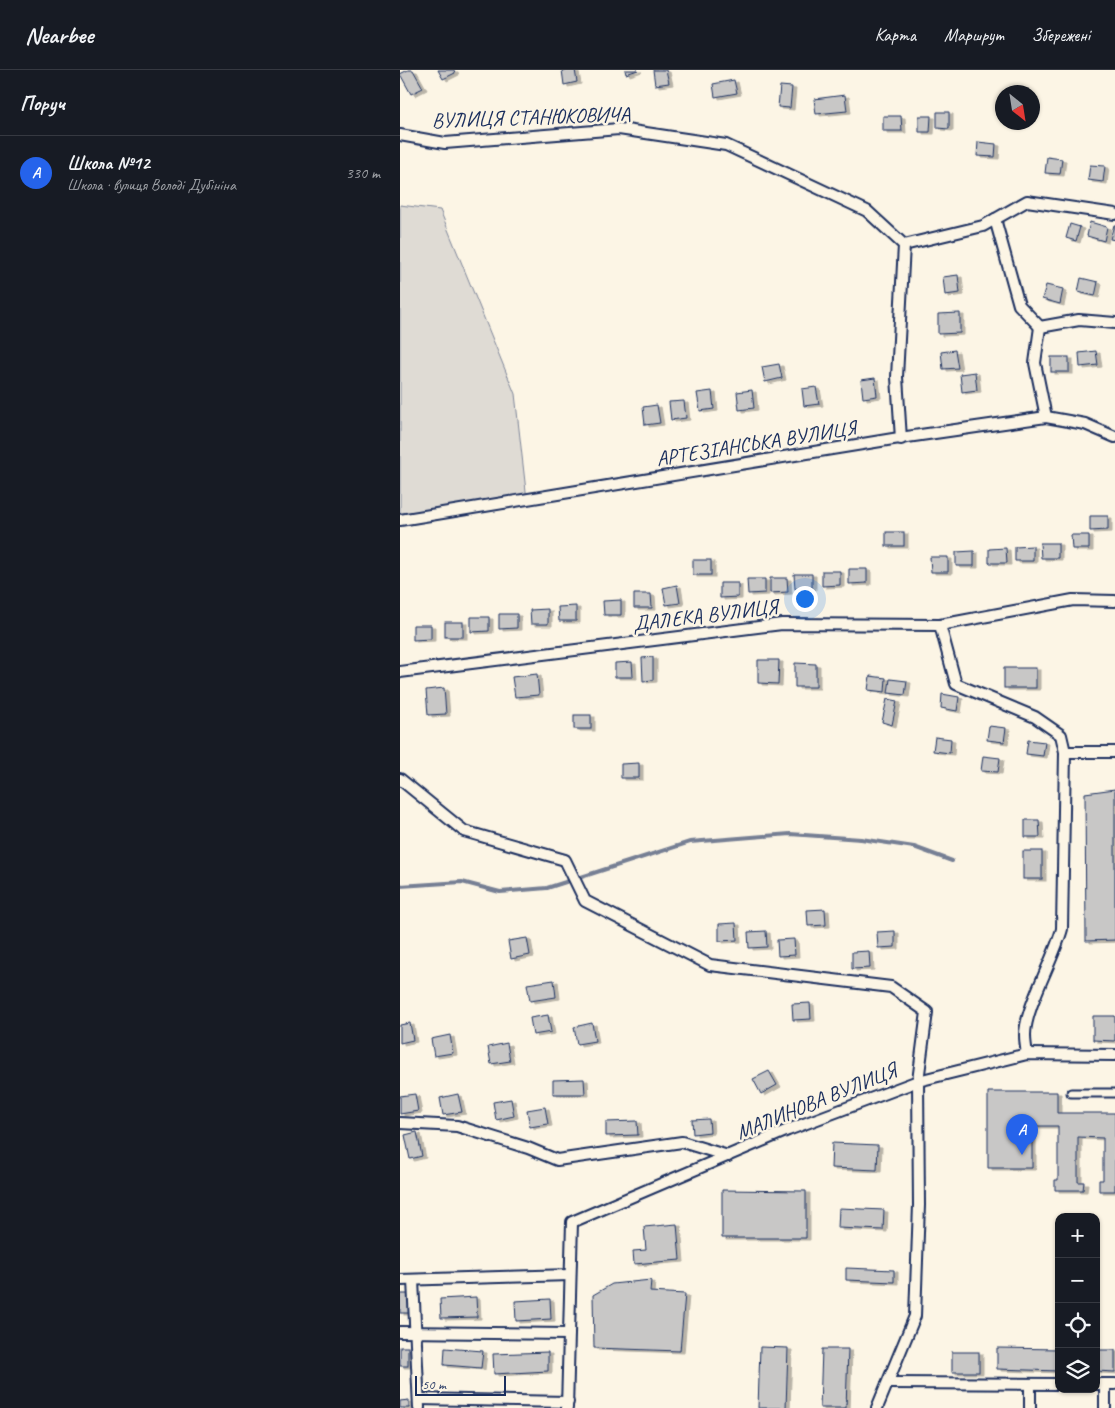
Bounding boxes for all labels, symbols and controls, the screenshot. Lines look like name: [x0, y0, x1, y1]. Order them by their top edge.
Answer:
text: Nearbee: [25, 20, 93, 50]
text: Карта: [875, 24, 916, 46]
text: Маршрут: [944, 24, 1003, 46]
text: Збережені: [1031, 24, 1090, 46]
north arrow: [995, 85, 1040, 130]
text: Поруч: [20, 90, 65, 116]
street label: ВУЛИЦЯ СТАНЮКОВИЧА: [431, 101, 631, 133]
text: Школа №12: [67, 151, 150, 175]
text: A: [32, 163, 40, 183]
text: 330 m: [346, 163, 380, 183]
text: Школа · вулиця Володі Дубініна: [67, 175, 236, 195]
street label: АРТЕЗІАНСЬКА ВУЛИЦЯ: [654, 414, 861, 472]
your location: [792, 586, 818, 612]
street label: ДАЛЕКА ВУЛИЦЯ: [631, 593, 782, 637]
street label: МАЛИНОВА ВУЛИЦЯ: [732, 1056, 903, 1145]
pin: A: [1006, 1114, 1038, 1155]
map controls: [1055, 1213, 1100, 1393]
button: +: [1055, 1213, 1100, 1258]
button: −: [1055, 1258, 1100, 1303]
button: locate: [1055, 1303, 1100, 1348]
button: layers: [1055, 1348, 1100, 1393]
scale bar: [415, 1373, 506, 1396]
text: 50 m: [422, 1376, 446, 1393]

